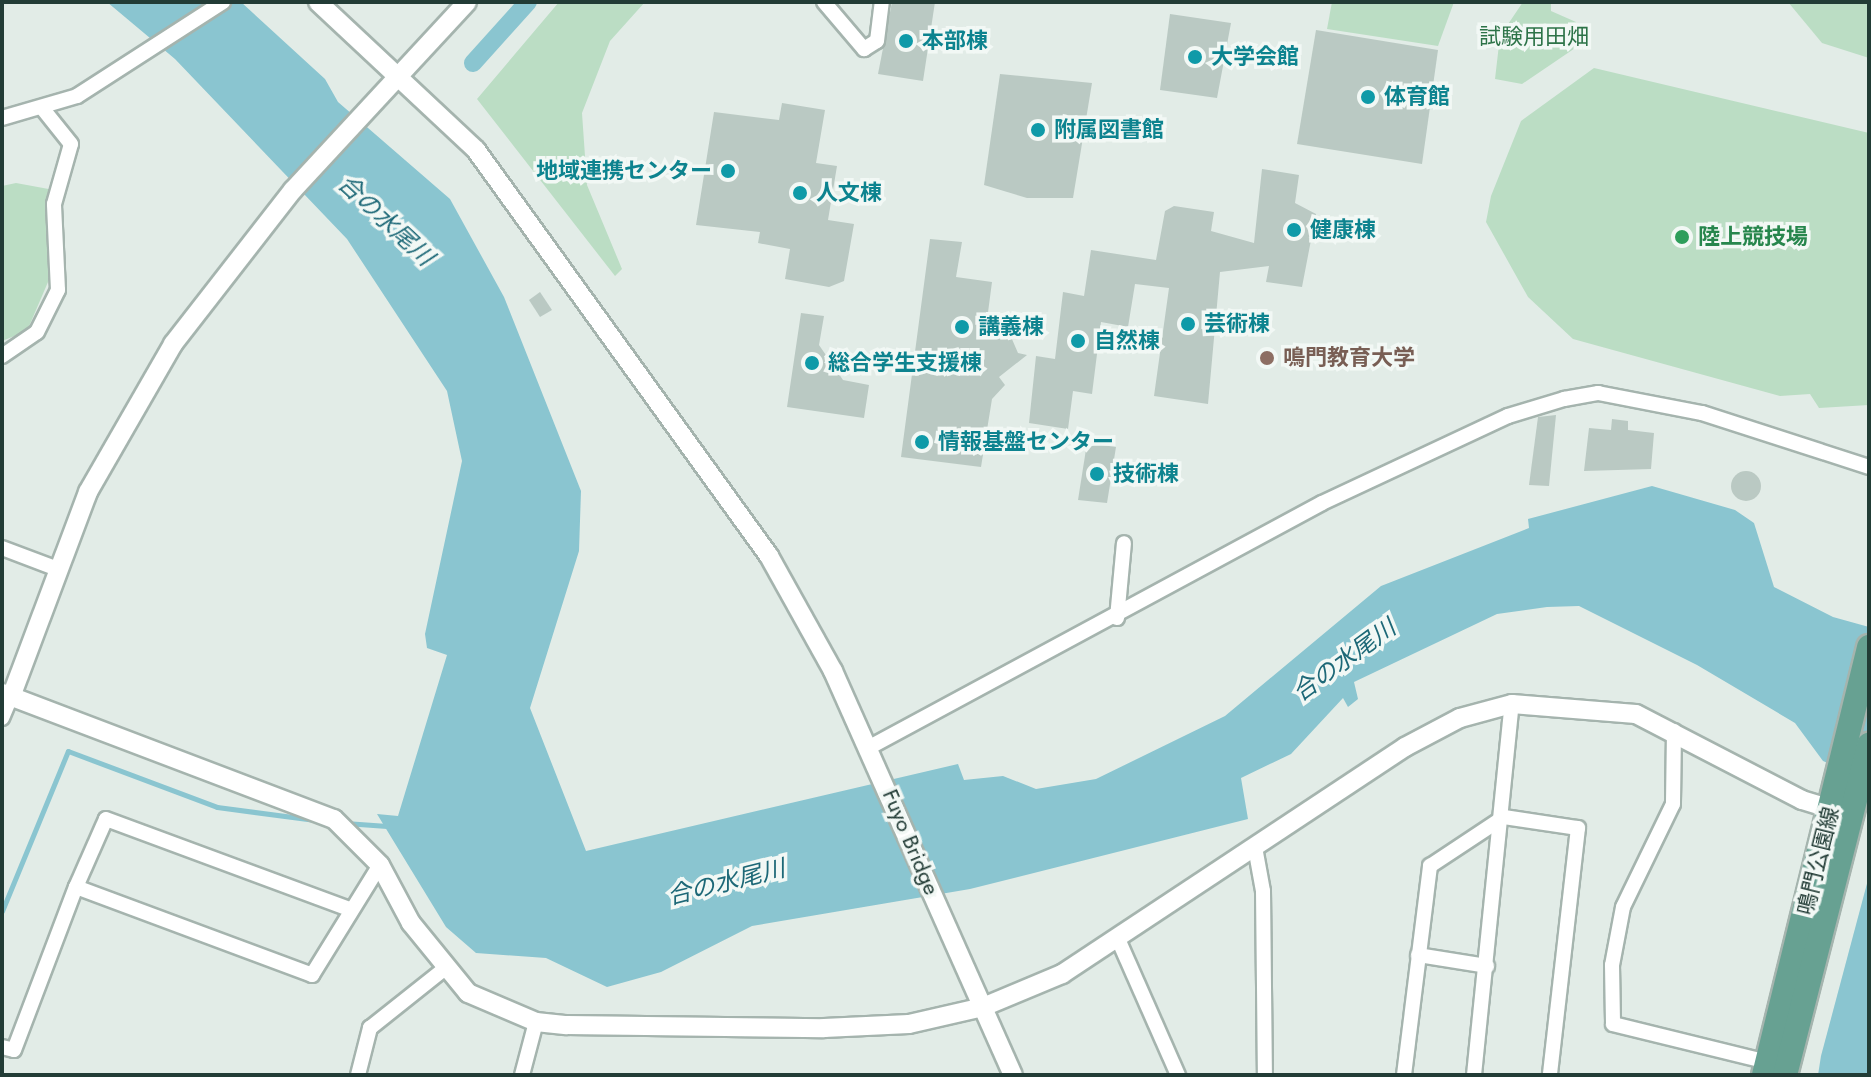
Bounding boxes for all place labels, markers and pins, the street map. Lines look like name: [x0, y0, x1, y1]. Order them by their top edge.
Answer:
place label: 本部棟: [922, 28, 988, 54]
marker: 本部棟: [897, 32, 915, 50]
place label: 大学会館: [1211, 44, 1299, 70]
marker: 大学会館: [1186, 48, 1204, 66]
place label: 体育館: [1384, 84, 1450, 110]
marker: 体育館: [1359, 88, 1377, 106]
place label: 附属図書館: [1054, 117, 1164, 143]
marker: 附属図書館: [1029, 121, 1047, 139]
place label: 地域連携センター: [536, 158, 712, 184]
marker: 地域連携センター: [719, 162, 737, 180]
place label: 人文棟: [816, 180, 882, 206]
marker: 人文棟: [791, 184, 809, 202]
place label: 健康棟: [1310, 217, 1376, 243]
marker: 健康棟: [1285, 221, 1303, 239]
place label: 陸上競技場: [1698, 224, 1808, 250]
marker: 陸上競技場: [1673, 228, 1691, 246]
place label: 芸術棟: [1204, 311, 1270, 337]
place label: 講義棟: [978, 314, 1044, 340]
marker: 芸術棟: [1179, 315, 1197, 333]
marker: 講義棟: [953, 318, 971, 336]
place label: 自然棟: [1094, 328, 1160, 354]
marker: 自然棟: [1069, 332, 1087, 350]
place label: 鳴門教育大学: [1283, 345, 1415, 371]
marker: 鳴門教育大学: [1258, 349, 1276, 367]
place label: 総合学生支援棟: [828, 350, 982, 376]
marker: 総合学生支援棟: [803, 354, 821, 372]
place label: 情報基盤センター: [938, 429, 1114, 455]
marker: 情報基盤センター: [913, 433, 931, 451]
place label: 技術棟: [1113, 461, 1179, 487]
marker: 技術棟: [1088, 465, 1106, 483]

